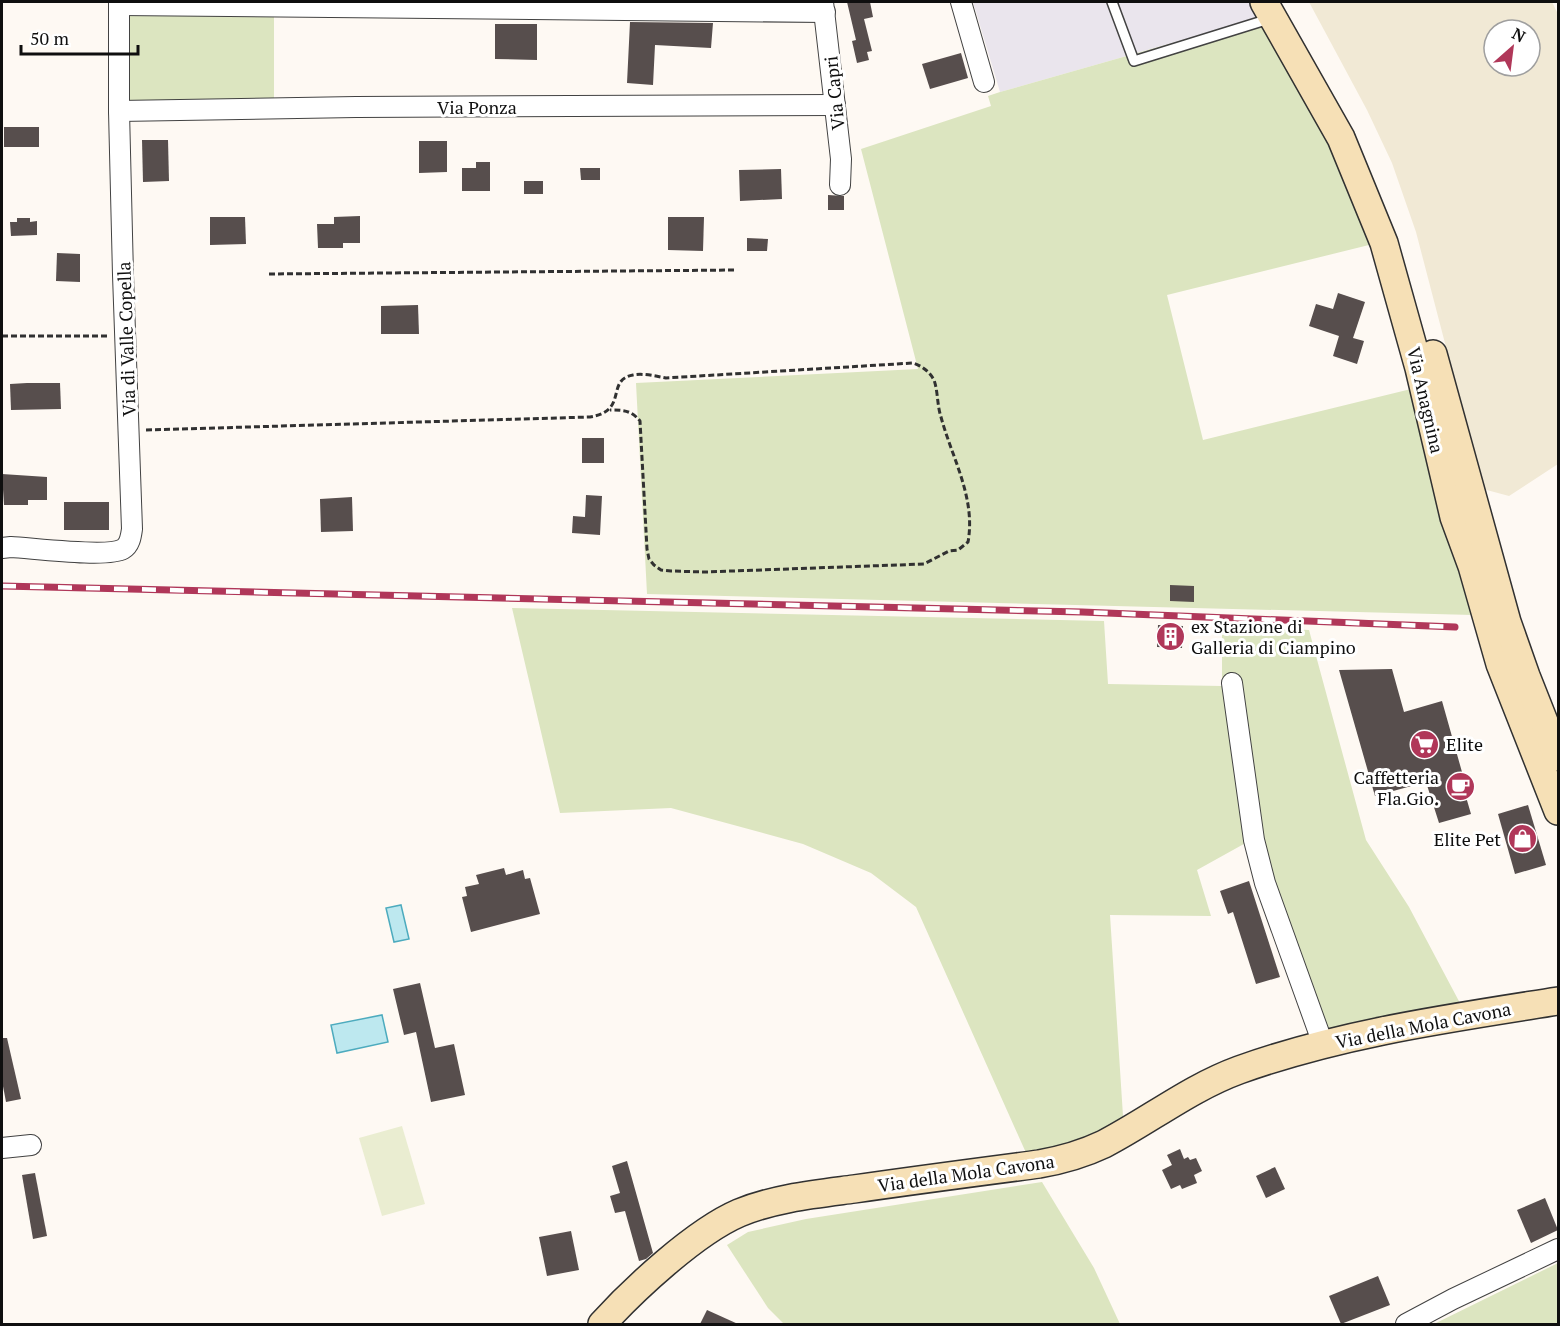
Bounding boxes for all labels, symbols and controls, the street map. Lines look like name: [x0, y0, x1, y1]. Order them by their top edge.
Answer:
scale bar: [21, 18, 138, 56]
north arrow: [1482, 18, 1542, 78]
text: N: [1509, 22, 1530, 47]
text: 50 m: [30, 26, 70, 50]
street label: Via Capri: [818, 55, 850, 131]
street label: Via Ponza: [437, 95, 517, 119]
street label: Via di Valle Copella: [111, 261, 141, 417]
street label: Via Anagnina: [1402, 345, 1450, 455]
place label: ex Stazione di Galleria di Ciampino: [1191, 614, 1356, 659]
building icon: ex Stazione di Galleria di Ciampino: [1154, 620, 1186, 652]
supermarket icon: Elite: [1409, 728, 1441, 760]
place label: Elite: [1446, 732, 1483, 756]
place label: Caffetteria Fla.Gio.: [1353, 765, 1439, 810]
cafe icon: Caffetteria Fla.Gio.: [1444, 771, 1476, 803]
shop icon: Elite Pet: [1506, 823, 1538, 855]
place label: Elite Pet: [1434, 827, 1501, 851]
street label: Via della Mola Cavona: [1333, 996, 1513, 1054]
street label: Via della Mola Cavona: [876, 1149, 1056, 1197]

